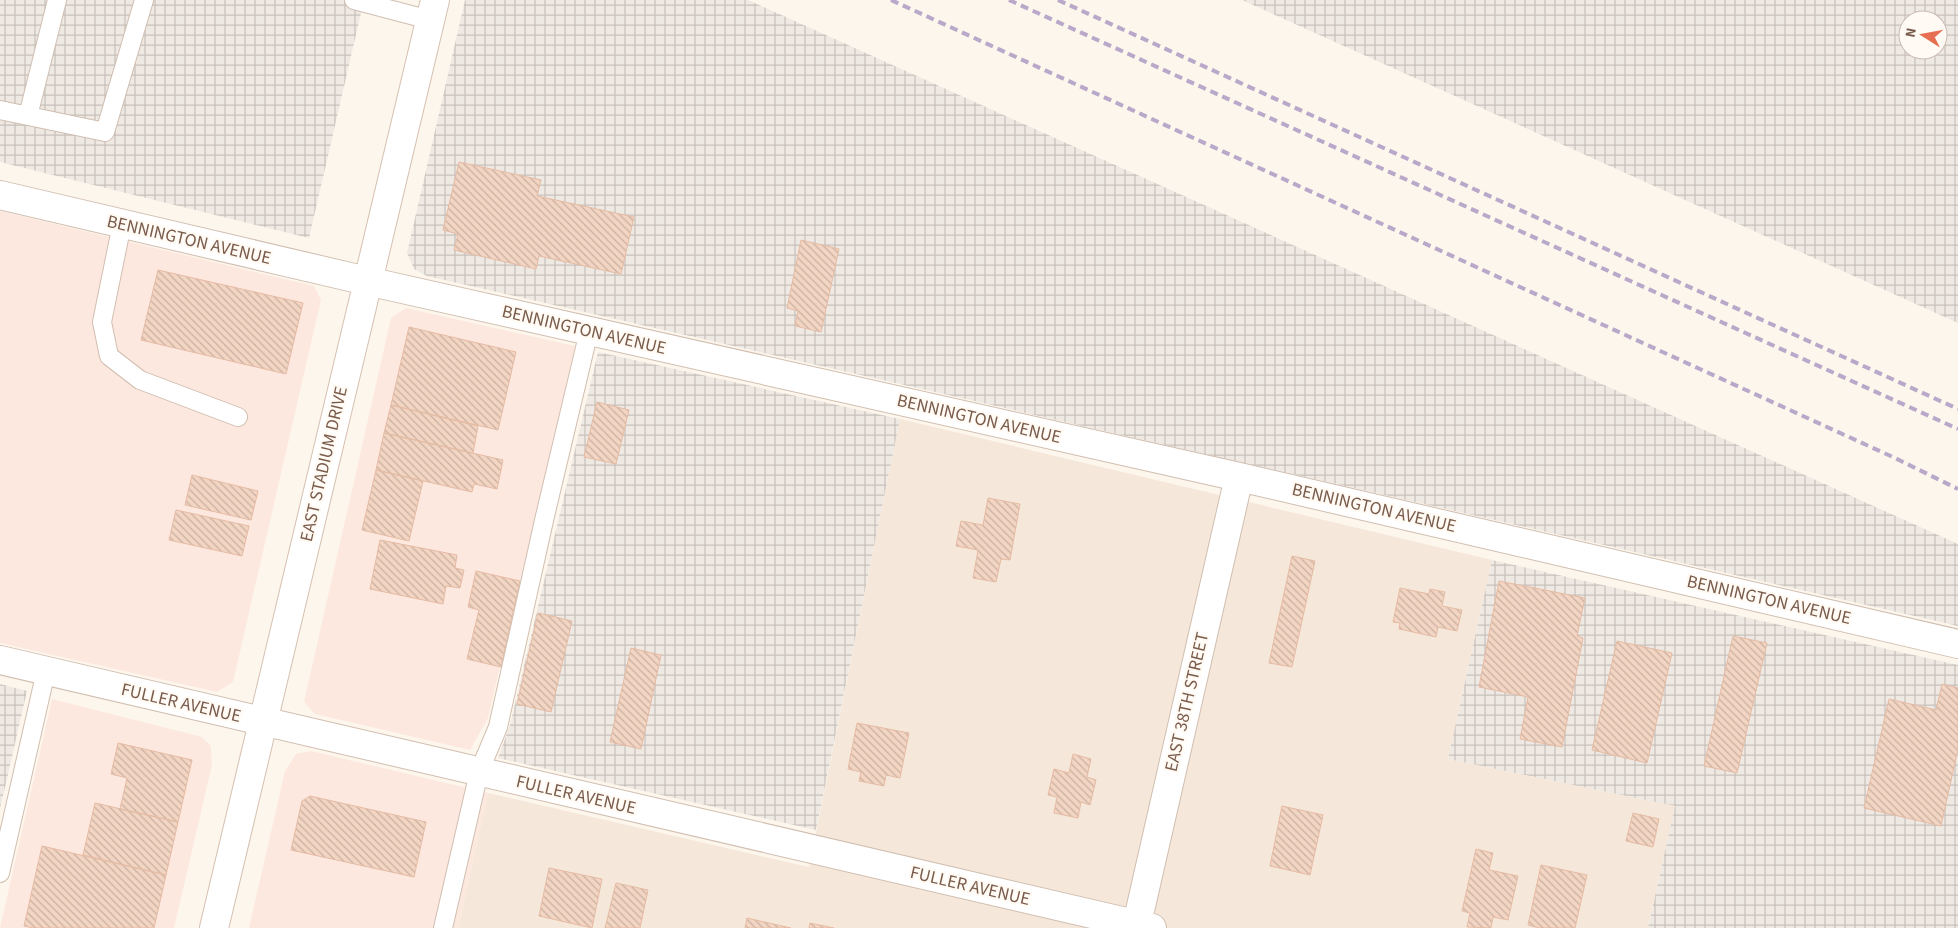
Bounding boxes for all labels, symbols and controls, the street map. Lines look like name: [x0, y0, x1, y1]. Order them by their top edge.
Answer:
north arrow: [1898, 10, 1948, 60]
text: N: [1901, 26, 1922, 39]
street label: BENNINGTON AVENUE: [104, 209, 274, 271]
street label: BENNINGTON AVENUE: [499, 299, 669, 361]
street label: EAST STADIUM DRIVE: [294, 384, 354, 544]
street label: BENNINGTON AVENUE: [894, 388, 1064, 450]
street label: BENNINGTON AVENUE: [1289, 477, 1459, 539]
street label: BENNINGTON AVENUE: [1684, 569, 1854, 631]
street label: EAST 38TH STREET: [1159, 629, 1215, 774]
street label: FULLER AVENUE: [119, 677, 243, 729]
street label: FULLER AVENUE: [514, 769, 638, 821]
street label: FULLER AVENUE: [908, 860, 1032, 912]

